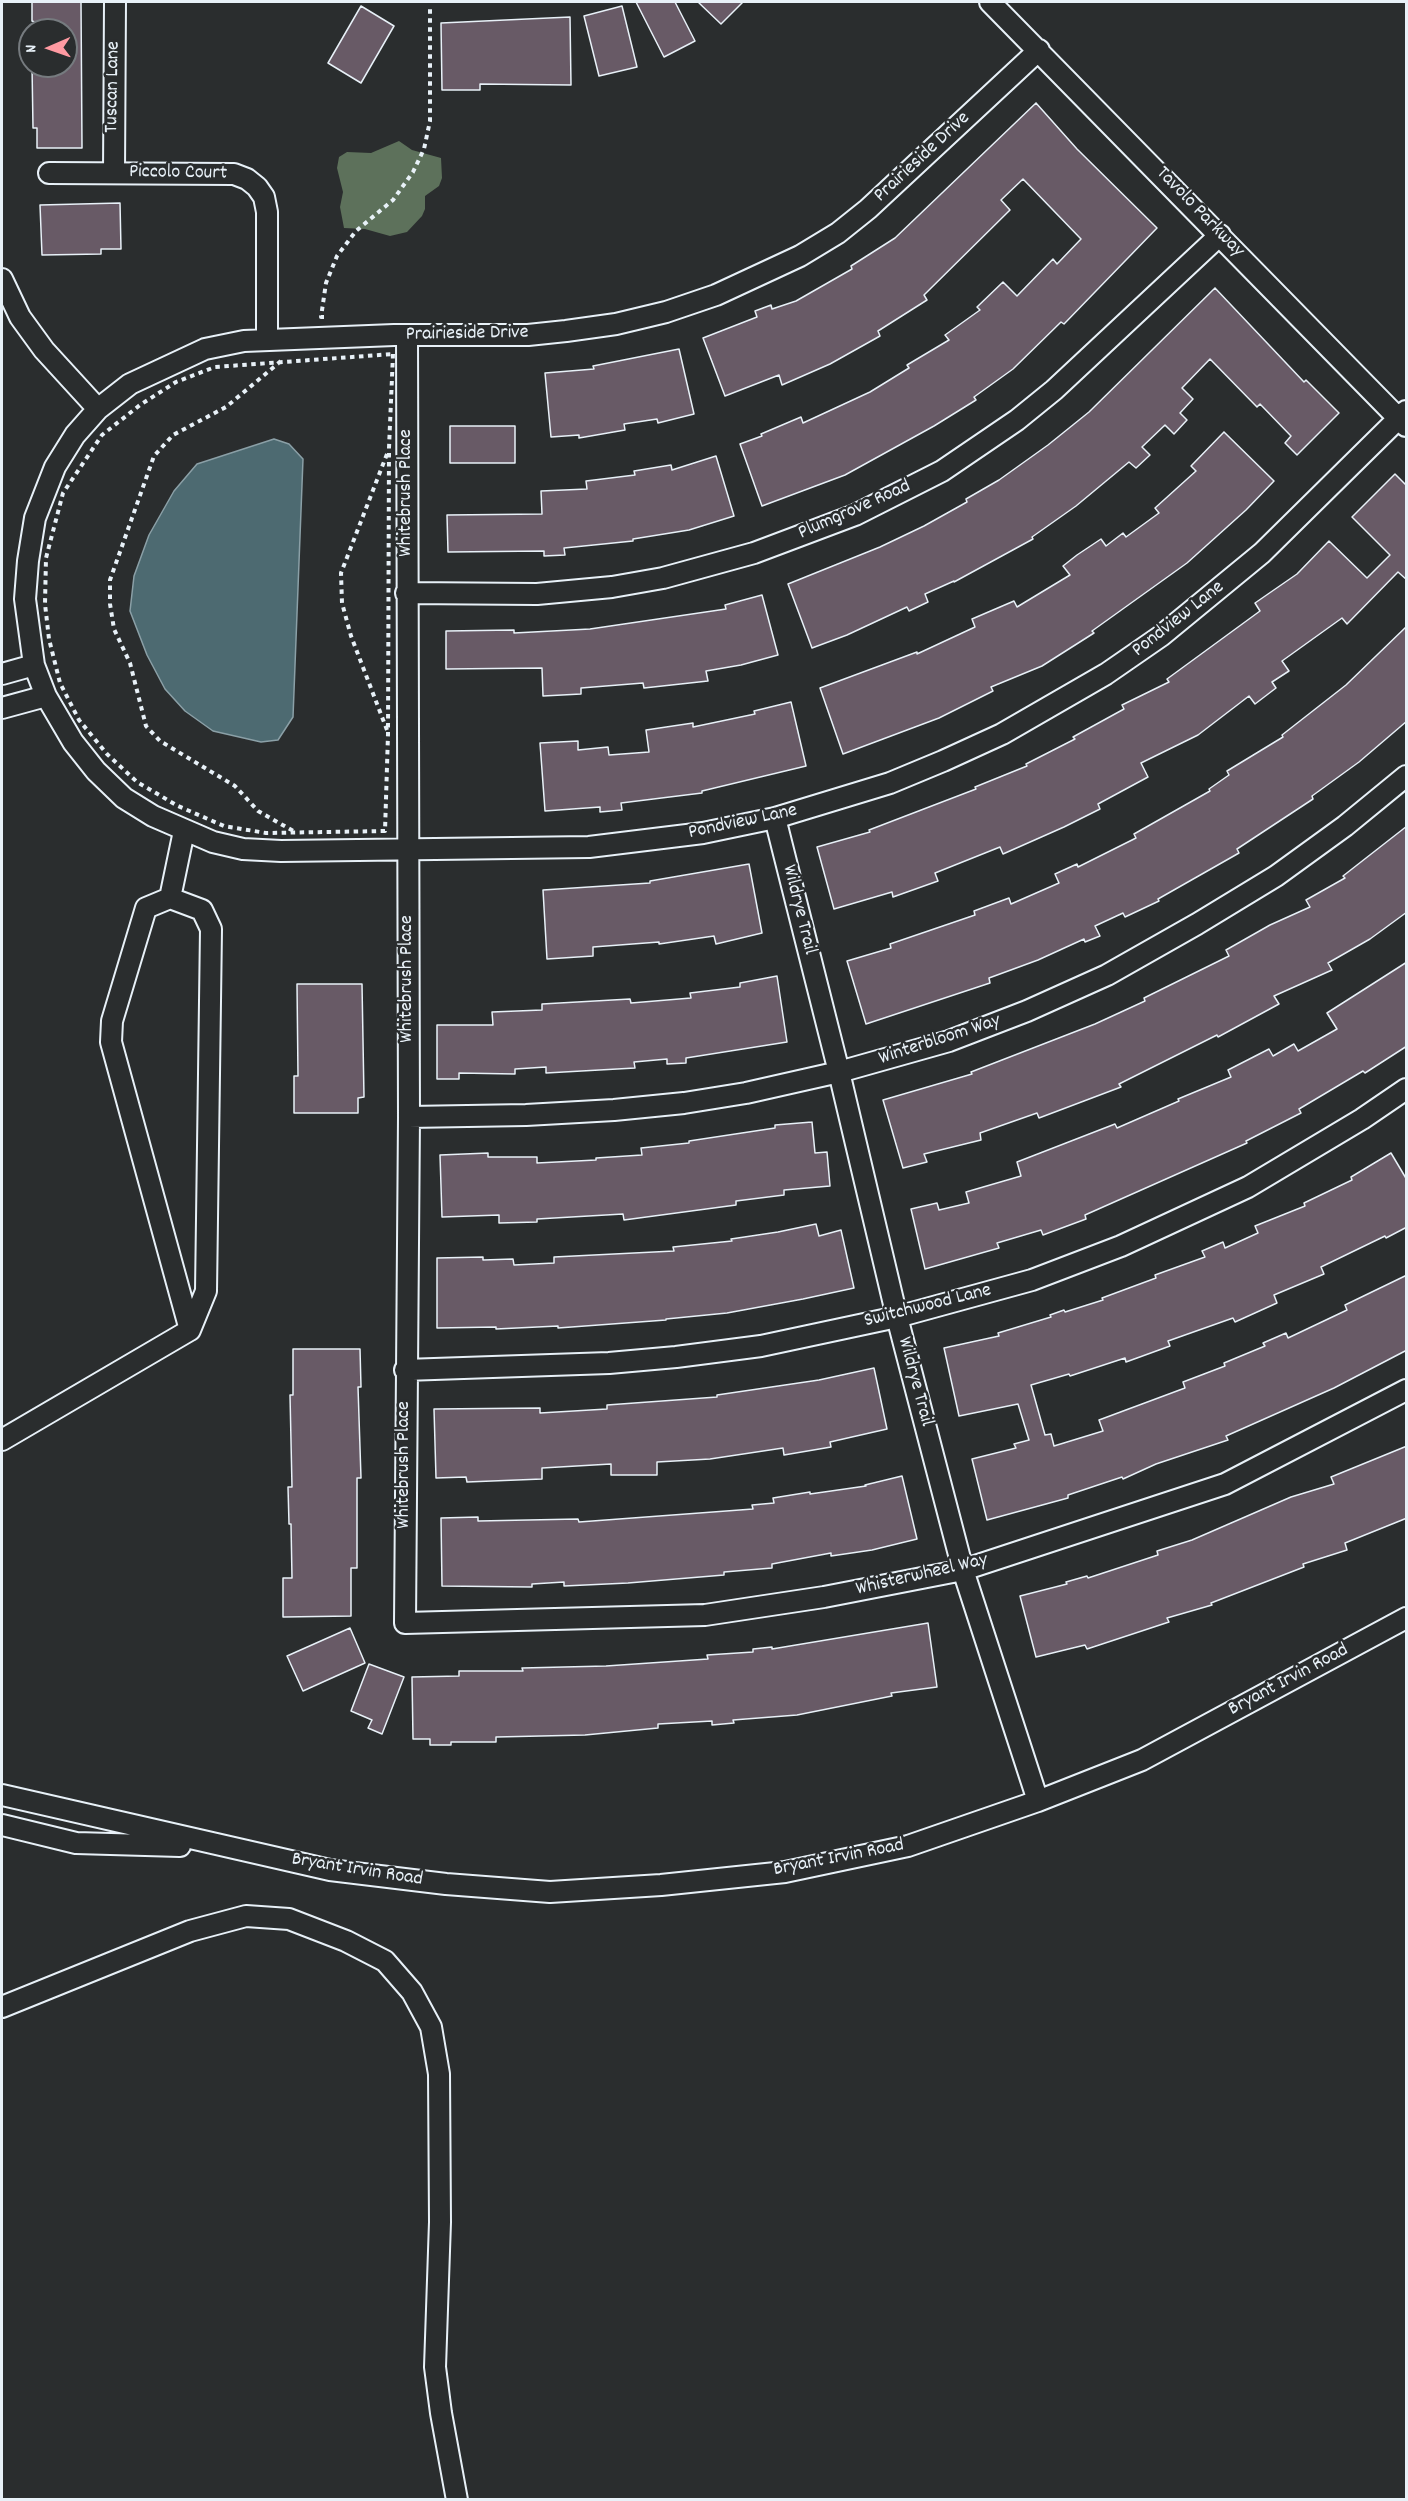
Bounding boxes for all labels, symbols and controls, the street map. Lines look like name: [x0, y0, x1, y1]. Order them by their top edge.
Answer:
north arrow: [18, 18, 78, 78]
street label: Tuscan Lane: [101, 41, 127, 133]
text: N: [20, 44, 43, 53]
street label: Prairieside Drive: [870, 107, 976, 209]
street label: Piccolo Court: [129, 161, 227, 187]
street label: Tavolo Parkway: [1150, 162, 1248, 264]
street label: Prairieside Drive: [405, 322, 529, 348]
street label: Whitebrush Place: [395, 429, 419, 557]
street label: Plumgrove Road: [795, 476, 915, 546]
street label: Pondview Lane: [1128, 577, 1230, 663]
street label: Pondview Lane: [686, 800, 800, 846]
street label: Wildrye Trail: [775, 863, 821, 957]
street label: Whitebrush Place: [396, 915, 420, 1043]
street label: Winterbloom Way: [876, 1010, 1004, 1072]
street label: Switchwood Lane: [862, 1280, 994, 1334]
street label: Wildrye Trail: [891, 1335, 937, 1429]
street label: Whitebrush Place: [393, 1401, 417, 1529]
street label: Whisterwheel Way: [854, 1549, 990, 1603]
street label: Bryant Irvin Road: [1225, 1639, 1353, 1723]
street label: Bryant Irvin Road: [772, 1835, 906, 1883]
street label: Bryant Irvin Road: [290, 1849, 424, 1893]

